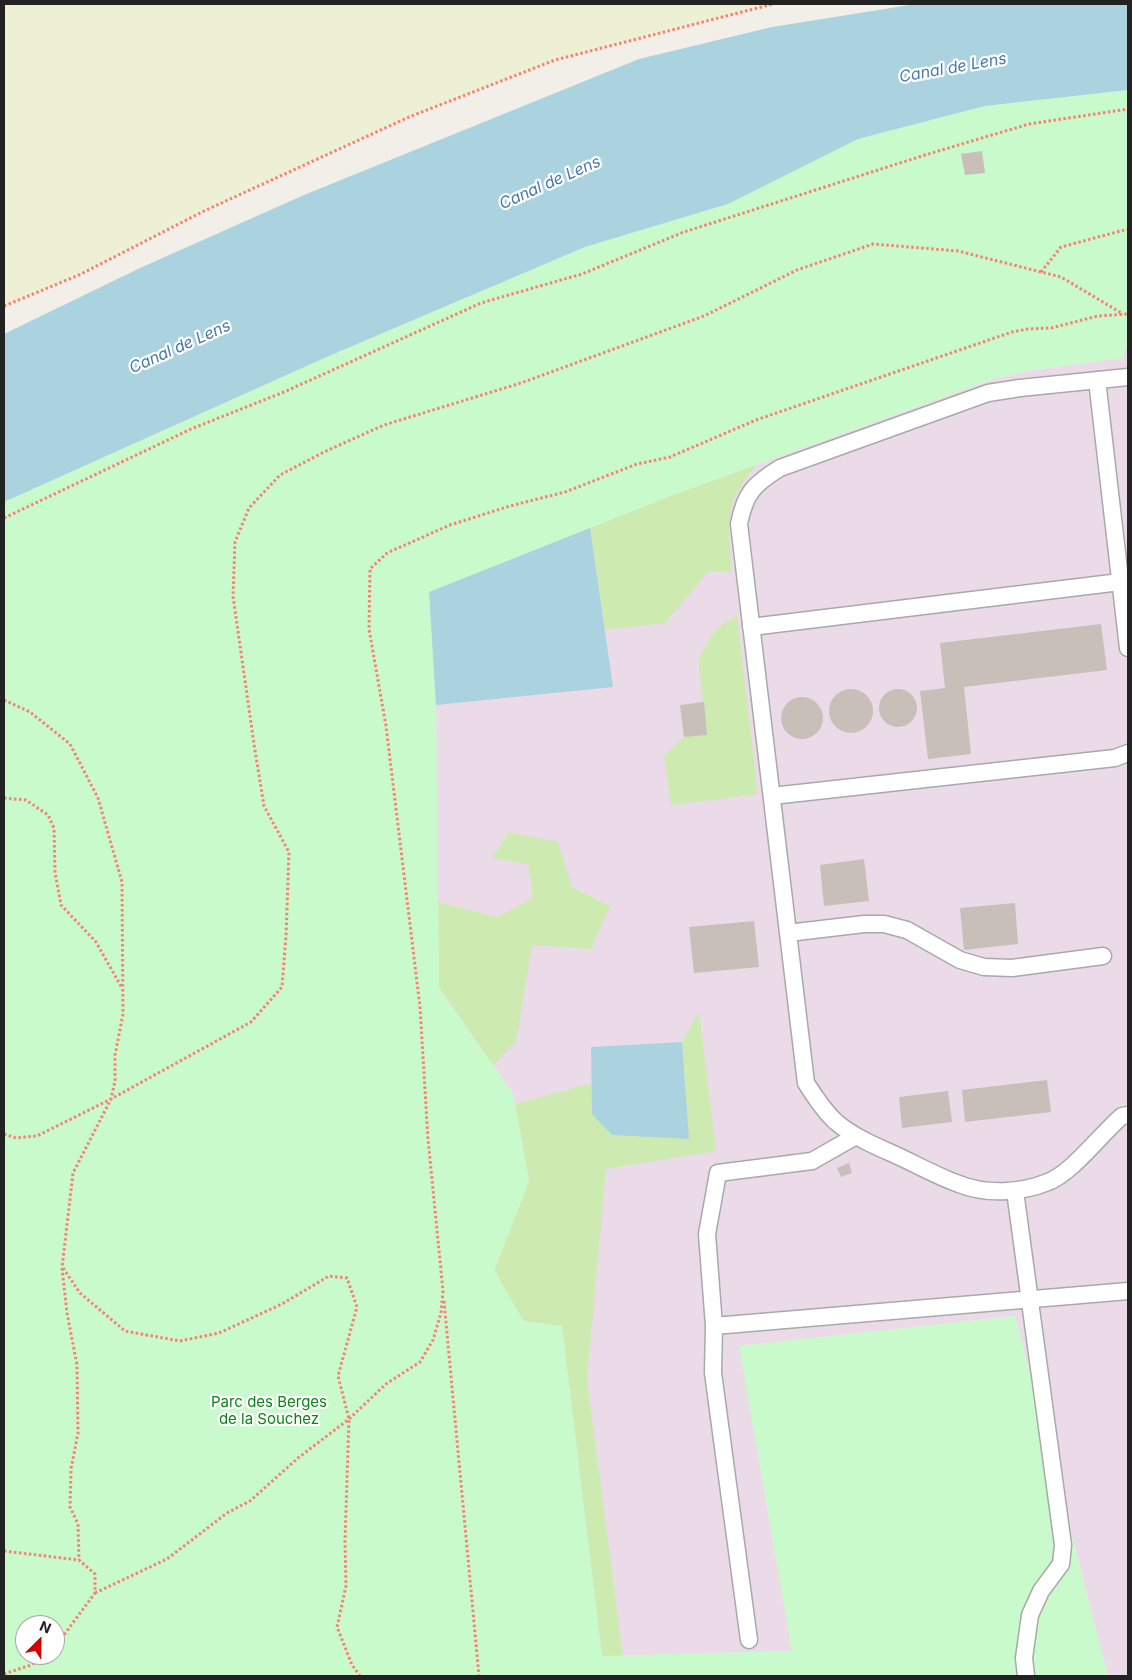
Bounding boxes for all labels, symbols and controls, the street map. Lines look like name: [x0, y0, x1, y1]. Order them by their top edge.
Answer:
water label: Canal de Lens: [898, 49, 1008, 87]
water label: Canal de Lens: [496, 152, 604, 214]
water label: Canal de Lens: [126, 316, 234, 378]
park label: Parc des Berges de la Souchez: [211, 1393, 327, 1428]
north arrow: [15, 1615, 65, 1665]
text: N: [37, 1617, 54, 1637]

